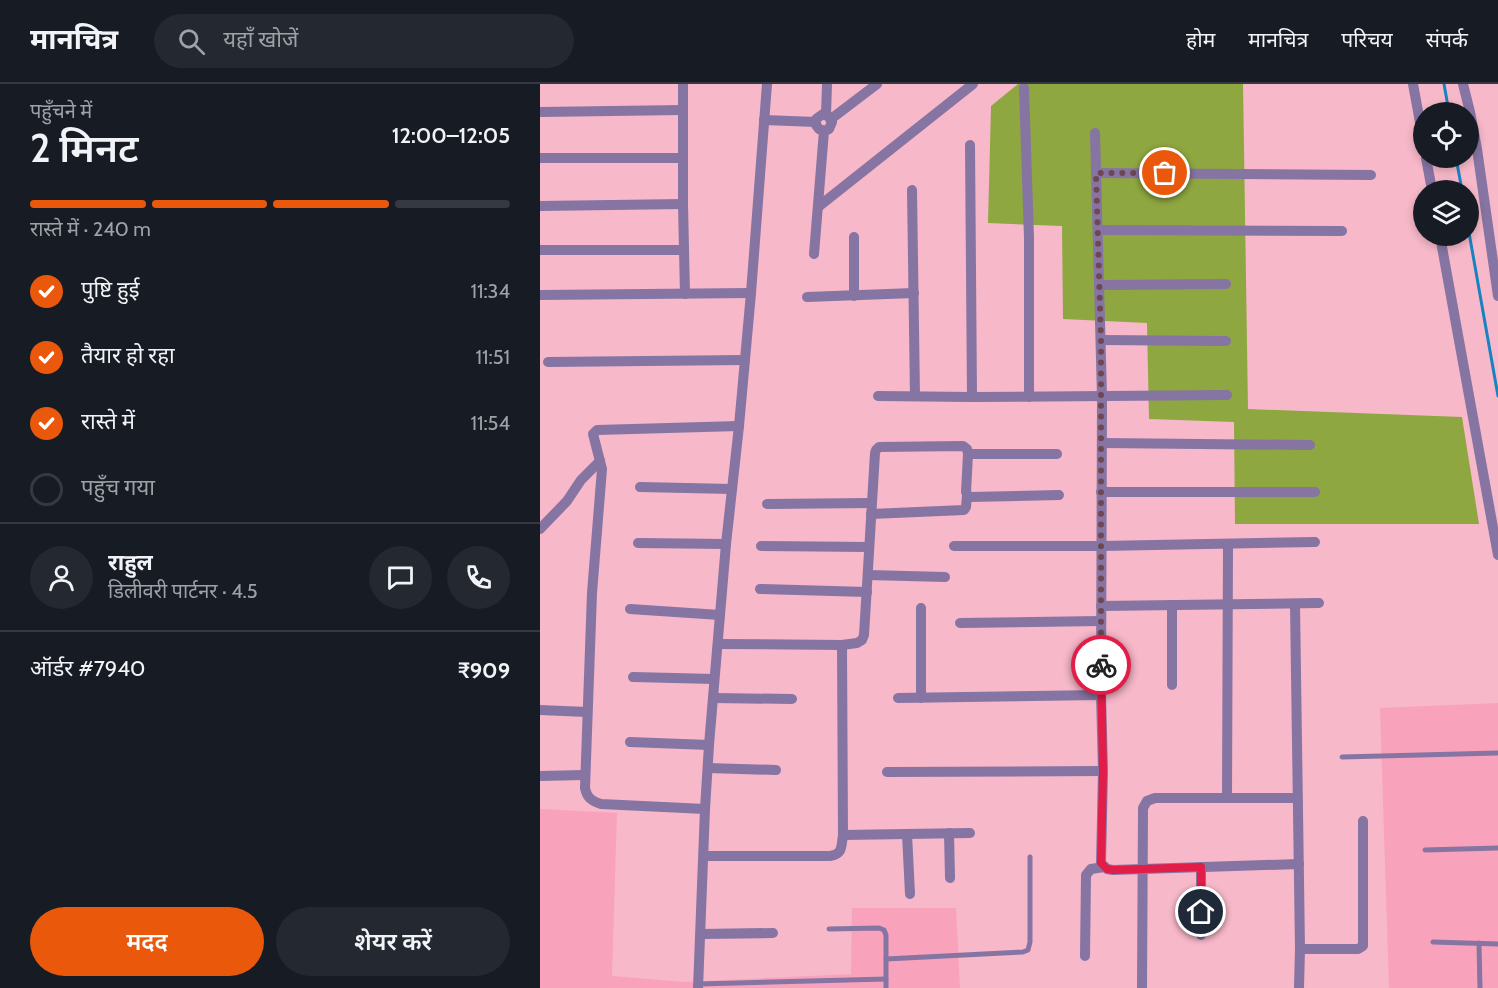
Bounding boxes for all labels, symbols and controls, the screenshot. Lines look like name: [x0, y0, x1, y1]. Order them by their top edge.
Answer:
search box: [154, 14, 574, 68]
text: मानचित्र: [30, 22, 118, 56]
icon: search: [175, 25, 208, 58]
text: यहाँ खोजें: [223, 26, 298, 53]
text: होम: [1186, 27, 1215, 52]
text: मानचित्र: [1248, 27, 1308, 52]
text: परिचय: [1341, 27, 1393, 52]
text: संपर्क: [1426, 27, 1468, 52]
text: पहुँचने में: [30, 99, 92, 123]
map controls: [1413, 102, 1479, 246]
button: locate: [1413, 102, 1479, 168]
text: 12:00–12:05: [392, 122, 510, 149]
text: 2 मिनट: [30, 124, 139, 172]
pin: [1139, 147, 1190, 198]
icon: bag: [1148, 156, 1181, 189]
button: layers: [1413, 180, 1479, 246]
text: रास्ते में · 240 m: [30, 217, 151, 241]
icon: check: [30, 275, 63, 308]
text: पुष्टि हुई: [81, 276, 139, 303]
text: 11:34: [470, 279, 510, 303]
icon: check: [30, 341, 63, 374]
text: तैयार हो रहा: [81, 342, 175, 369]
text: 11:51: [475, 345, 510, 369]
icon: check: [30, 407, 63, 440]
text: रास्ते में: [81, 408, 135, 435]
text: 11:54: [470, 411, 510, 435]
text: पहुँच गया: [81, 474, 155, 501]
button: person: [30, 546, 93, 609]
button: chat: [369, 546, 432, 609]
button: phone: [447, 546, 510, 609]
text: राहुल: [108, 549, 153, 576]
text: डिलीवरी पार्टनर · 4.5: [108, 579, 258, 603]
courier: [1071, 635, 1131, 695]
icon: bike: [1085, 649, 1118, 682]
text: ऑर्डर #7940: [30, 655, 145, 682]
text: ₹909: [458, 657, 510, 684]
pin: [1175, 886, 1226, 937]
icon: home: [1184, 895, 1217, 928]
button: मदद: [30, 907, 264, 976]
button: शेयर करें: [276, 907, 510, 976]

